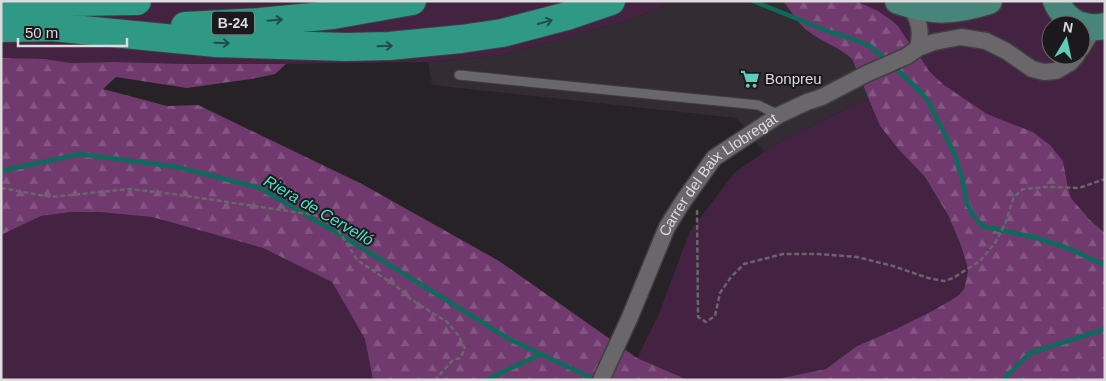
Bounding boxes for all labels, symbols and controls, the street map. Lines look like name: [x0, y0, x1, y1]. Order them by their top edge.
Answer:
road number: B-24: [212, 12, 254, 34]
scale bar: [18, 15, 126, 47]
one-way arrow: [267, 15, 283, 25]
north arrow: [1041, 15, 1091, 65]
one-way arrow: [537, 17, 553, 26]
text: N: [1062, 18, 1074, 36]
text: 50 m: [25, 24, 58, 41]
one-way arrow: [214, 38, 230, 48]
one-way arrow: [376, 41, 393, 51]
supermarket icon: Bonpreu: [739, 68, 761, 90]
place label: Bonpreu: [765, 70, 822, 87]
street label: Carrer del Baix Llobregat: [655, 109, 781, 238]
water label: Riera de Cervelló: [261, 172, 377, 249]

